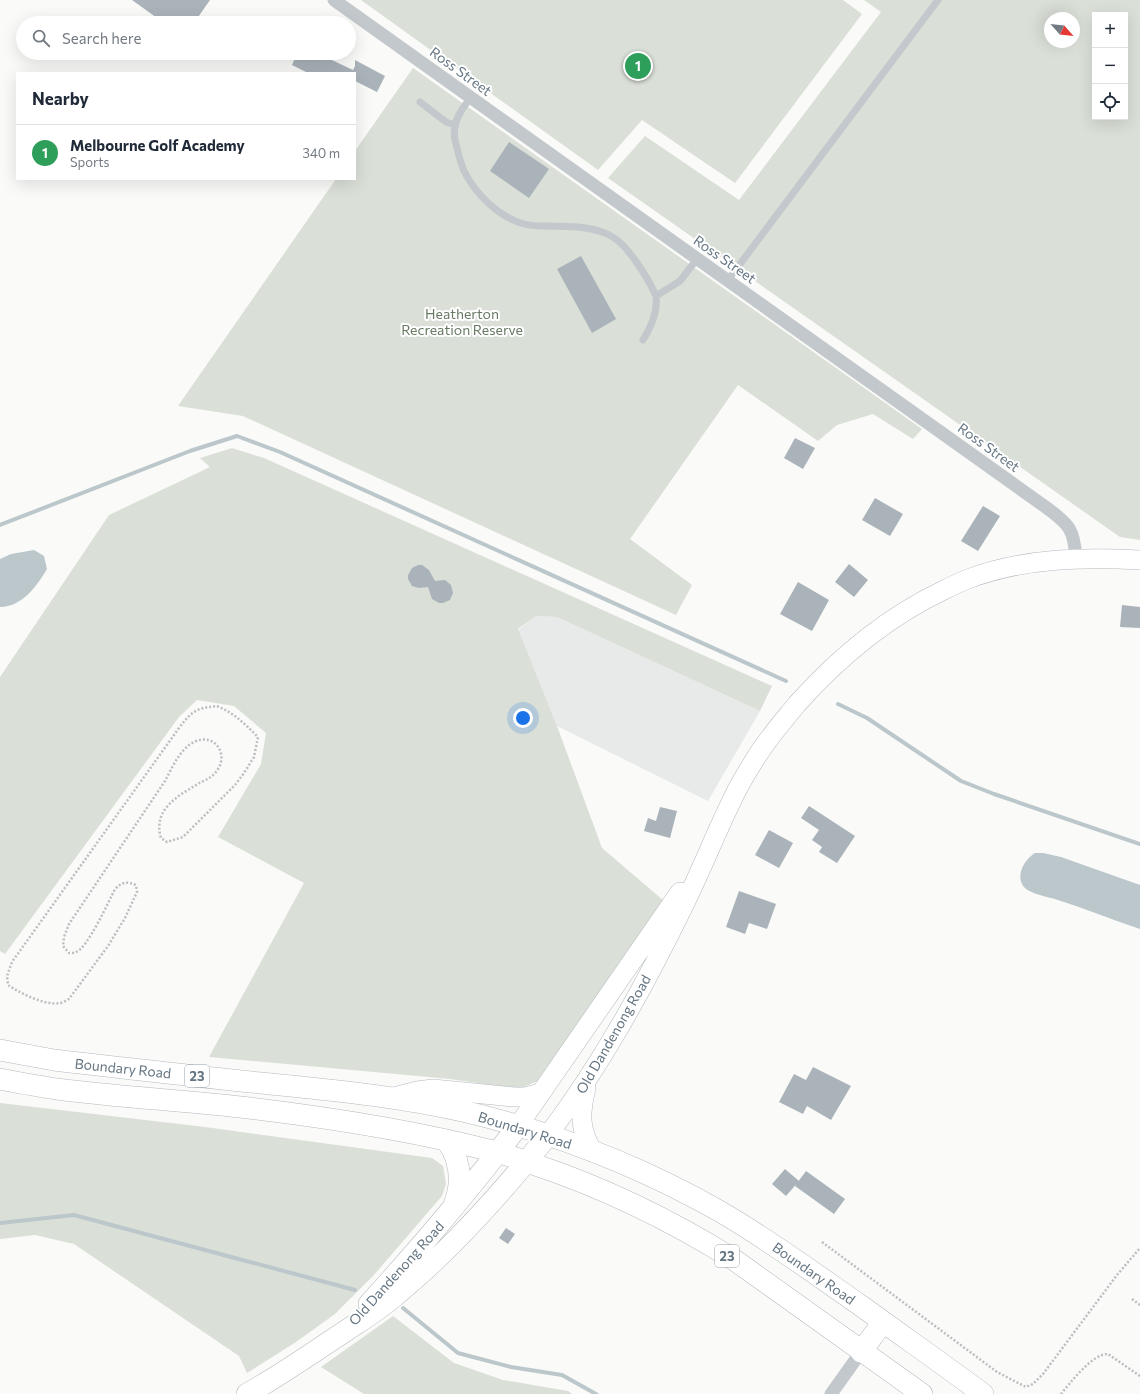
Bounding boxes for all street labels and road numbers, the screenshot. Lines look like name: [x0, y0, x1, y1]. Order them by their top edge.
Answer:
street label: Ross Street: [427, 43, 495, 99]
street label: Ross Street: [691, 231, 760, 287]
street label: Ross Street: [955, 419, 1023, 475]
street label: Old Dandenong Road: [572, 972, 654, 1096]
street label: Boundary Road: [74, 1054, 172, 1082]
road number: 23: [185, 1065, 209, 1087]
street label: Boundary Road: [476, 1108, 574, 1152]
street label: Old Dandenong Road: [345, 1217, 447, 1329]
street label: Boundary Road: [769, 1238, 859, 1308]
road number: 23: [715, 1245, 739, 1267]

